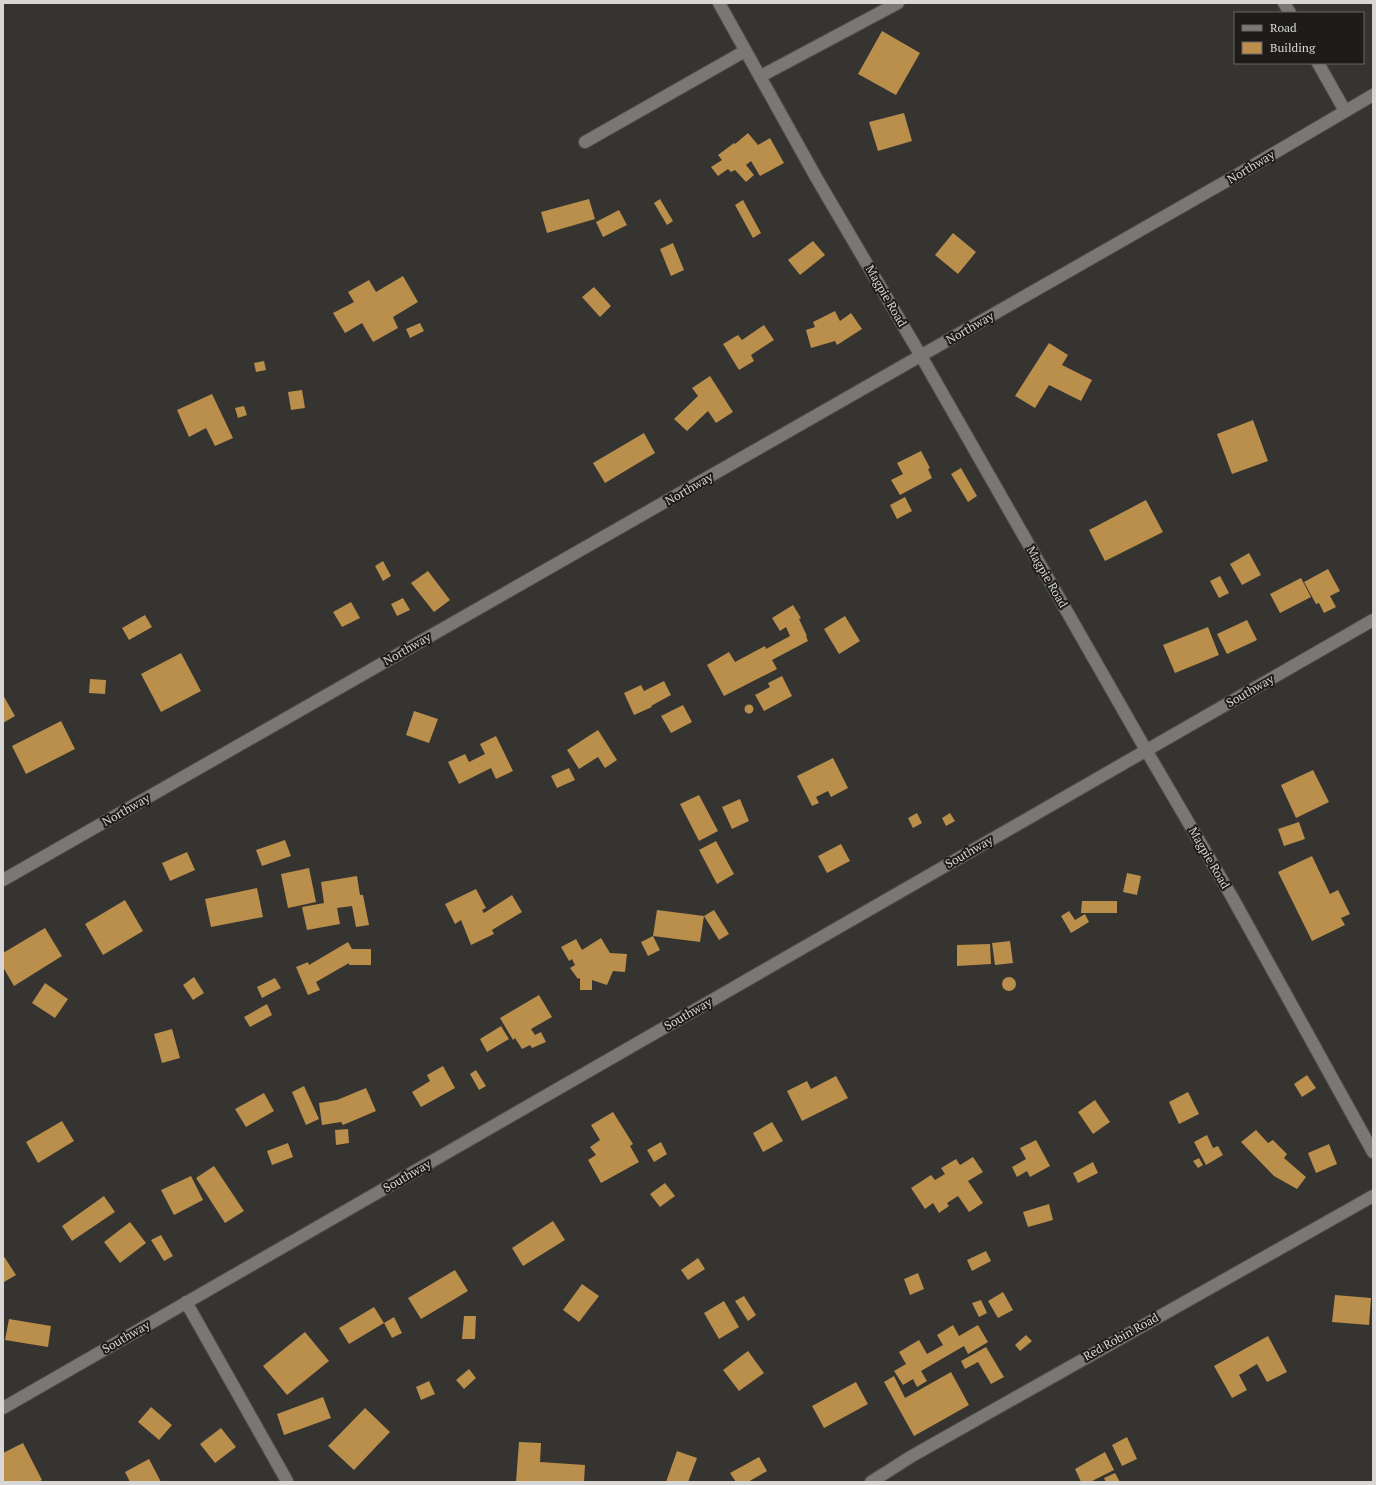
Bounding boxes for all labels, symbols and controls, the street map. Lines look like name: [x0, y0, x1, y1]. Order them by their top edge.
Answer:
legend: [1234, 12, 1364, 64]
text: Road: [1270, 20, 1297, 35]
text: Building: [1270, 40, 1316, 55]
street label: Northway: [1224, 146, 1278, 186]
street label: Magpie Road: [863, 262, 910, 330]
street label: Northway: [943, 308, 997, 347]
street label: Northway: [662, 469, 716, 508]
street label: Magpie Road: [1024, 543, 1071, 611]
street label: Northway: [380, 629, 434, 668]
street label: Southway: [1223, 671, 1277, 710]
street label: Northway: [99, 790, 153, 829]
street label: Magpie Road: [1186, 824, 1233, 892]
street label: Southway: [942, 832, 996, 871]
street label: Southway: [661, 994, 715, 1033]
street label: Southway: [380, 1156, 434, 1195]
street label: Red Robin Road: [1080, 1309, 1161, 1363]
street label: Southway: [99, 1317, 153, 1356]

